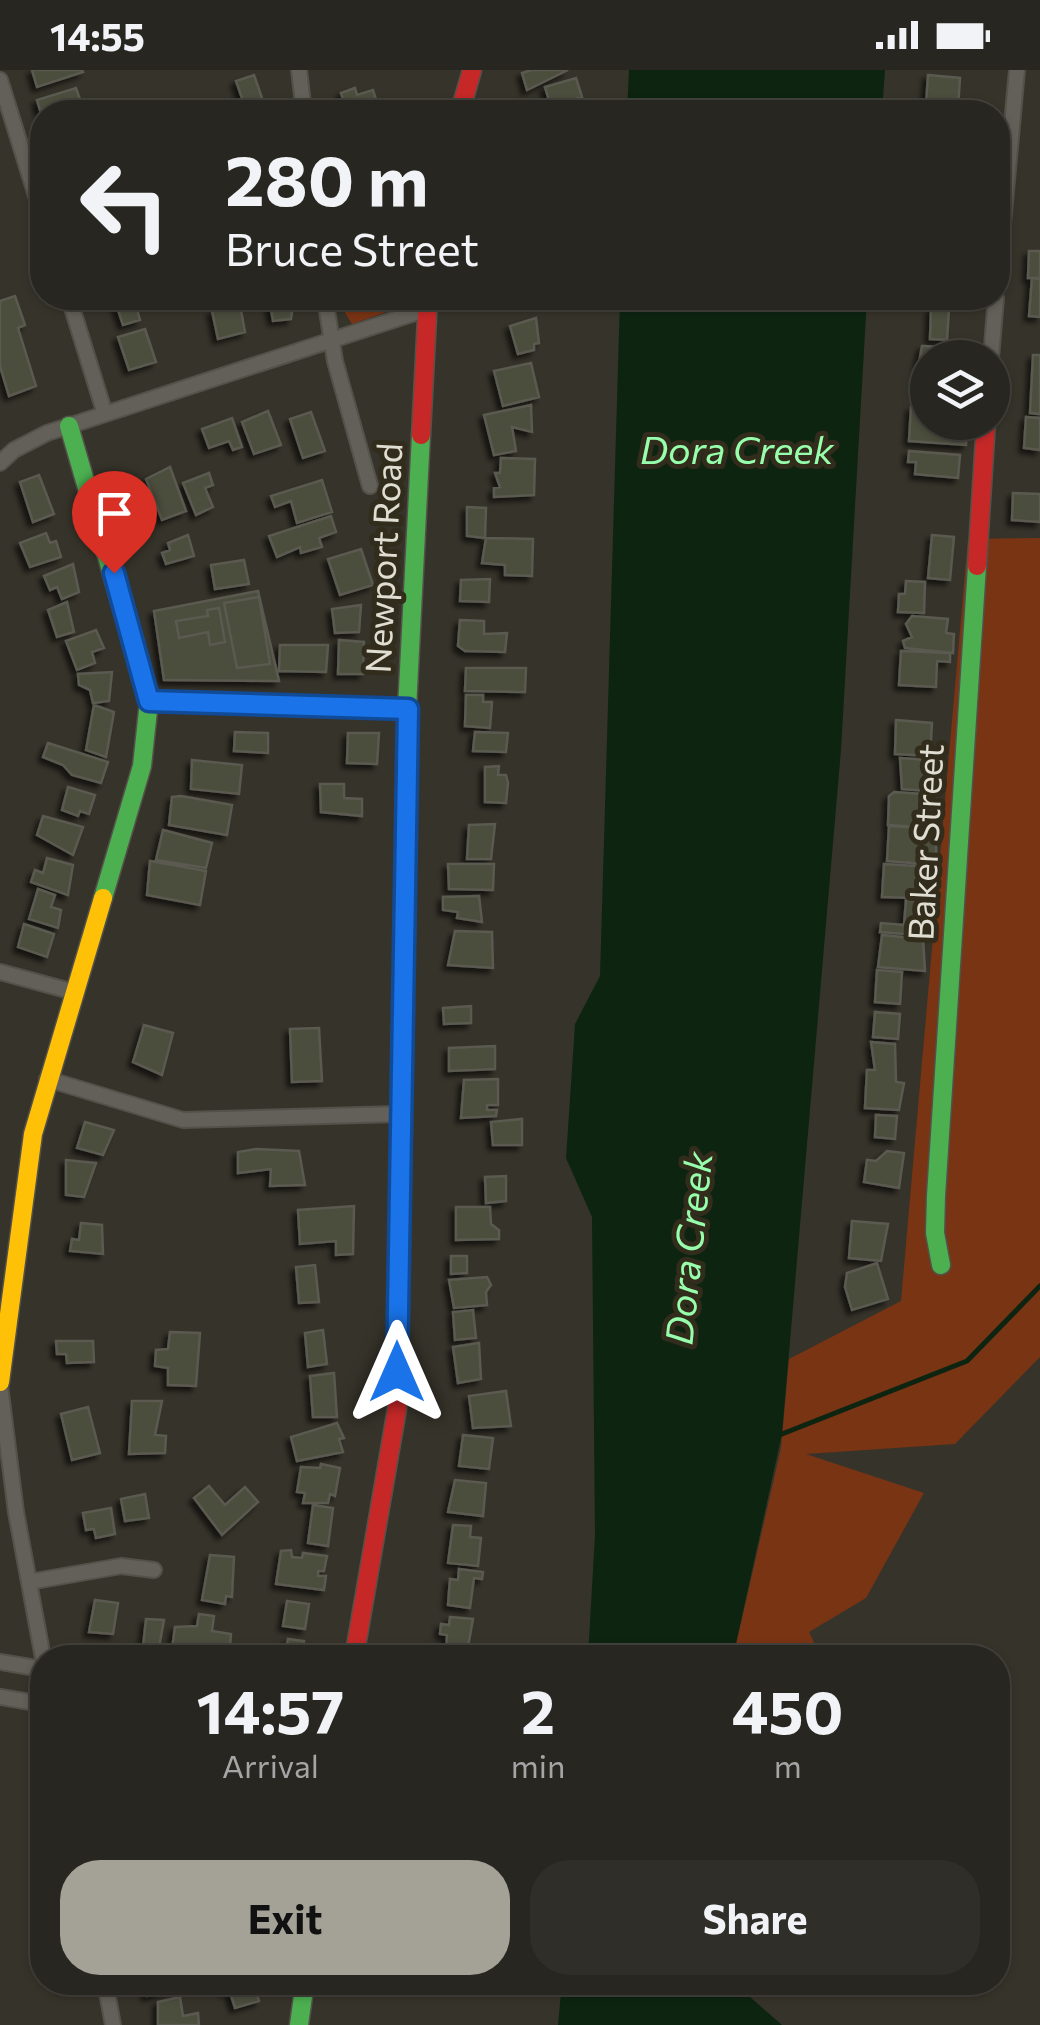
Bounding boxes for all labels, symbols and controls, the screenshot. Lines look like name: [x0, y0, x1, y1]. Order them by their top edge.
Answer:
text: 14:55: [50, 12, 145, 59]
text: 280 m: [225, 135, 429, 220]
icon: left: [60, 140, 190, 270]
text: Bruce Street: [225, 220, 479, 275]
map controls: [910, 340, 1010, 440]
button: layers: [910, 340, 1010, 440]
water label: Dora Creek: [640, 425, 835, 472]
street label: Newport Road: [354, 442, 410, 674]
pin: [72, 471, 157, 574]
icon: arrive: [87, 486, 142, 541]
street label: Baker Street: [897, 742, 951, 942]
water label: Dora Creek: [653, 1148, 721, 1347]
position arrow: [345, 1320, 449, 1424]
text: 14:57: [197, 1673, 344, 1746]
text: 2: [521, 1673, 555, 1746]
text: 450: [732, 1673, 843, 1746]
text: Arrival: [222, 1745, 319, 1785]
text: min: [511, 1745, 565, 1785]
text: m: [774, 1745, 802, 1785]
button: Exit: [60, 1860, 510, 1975]
button: Share: [530, 1860, 980, 1975]

